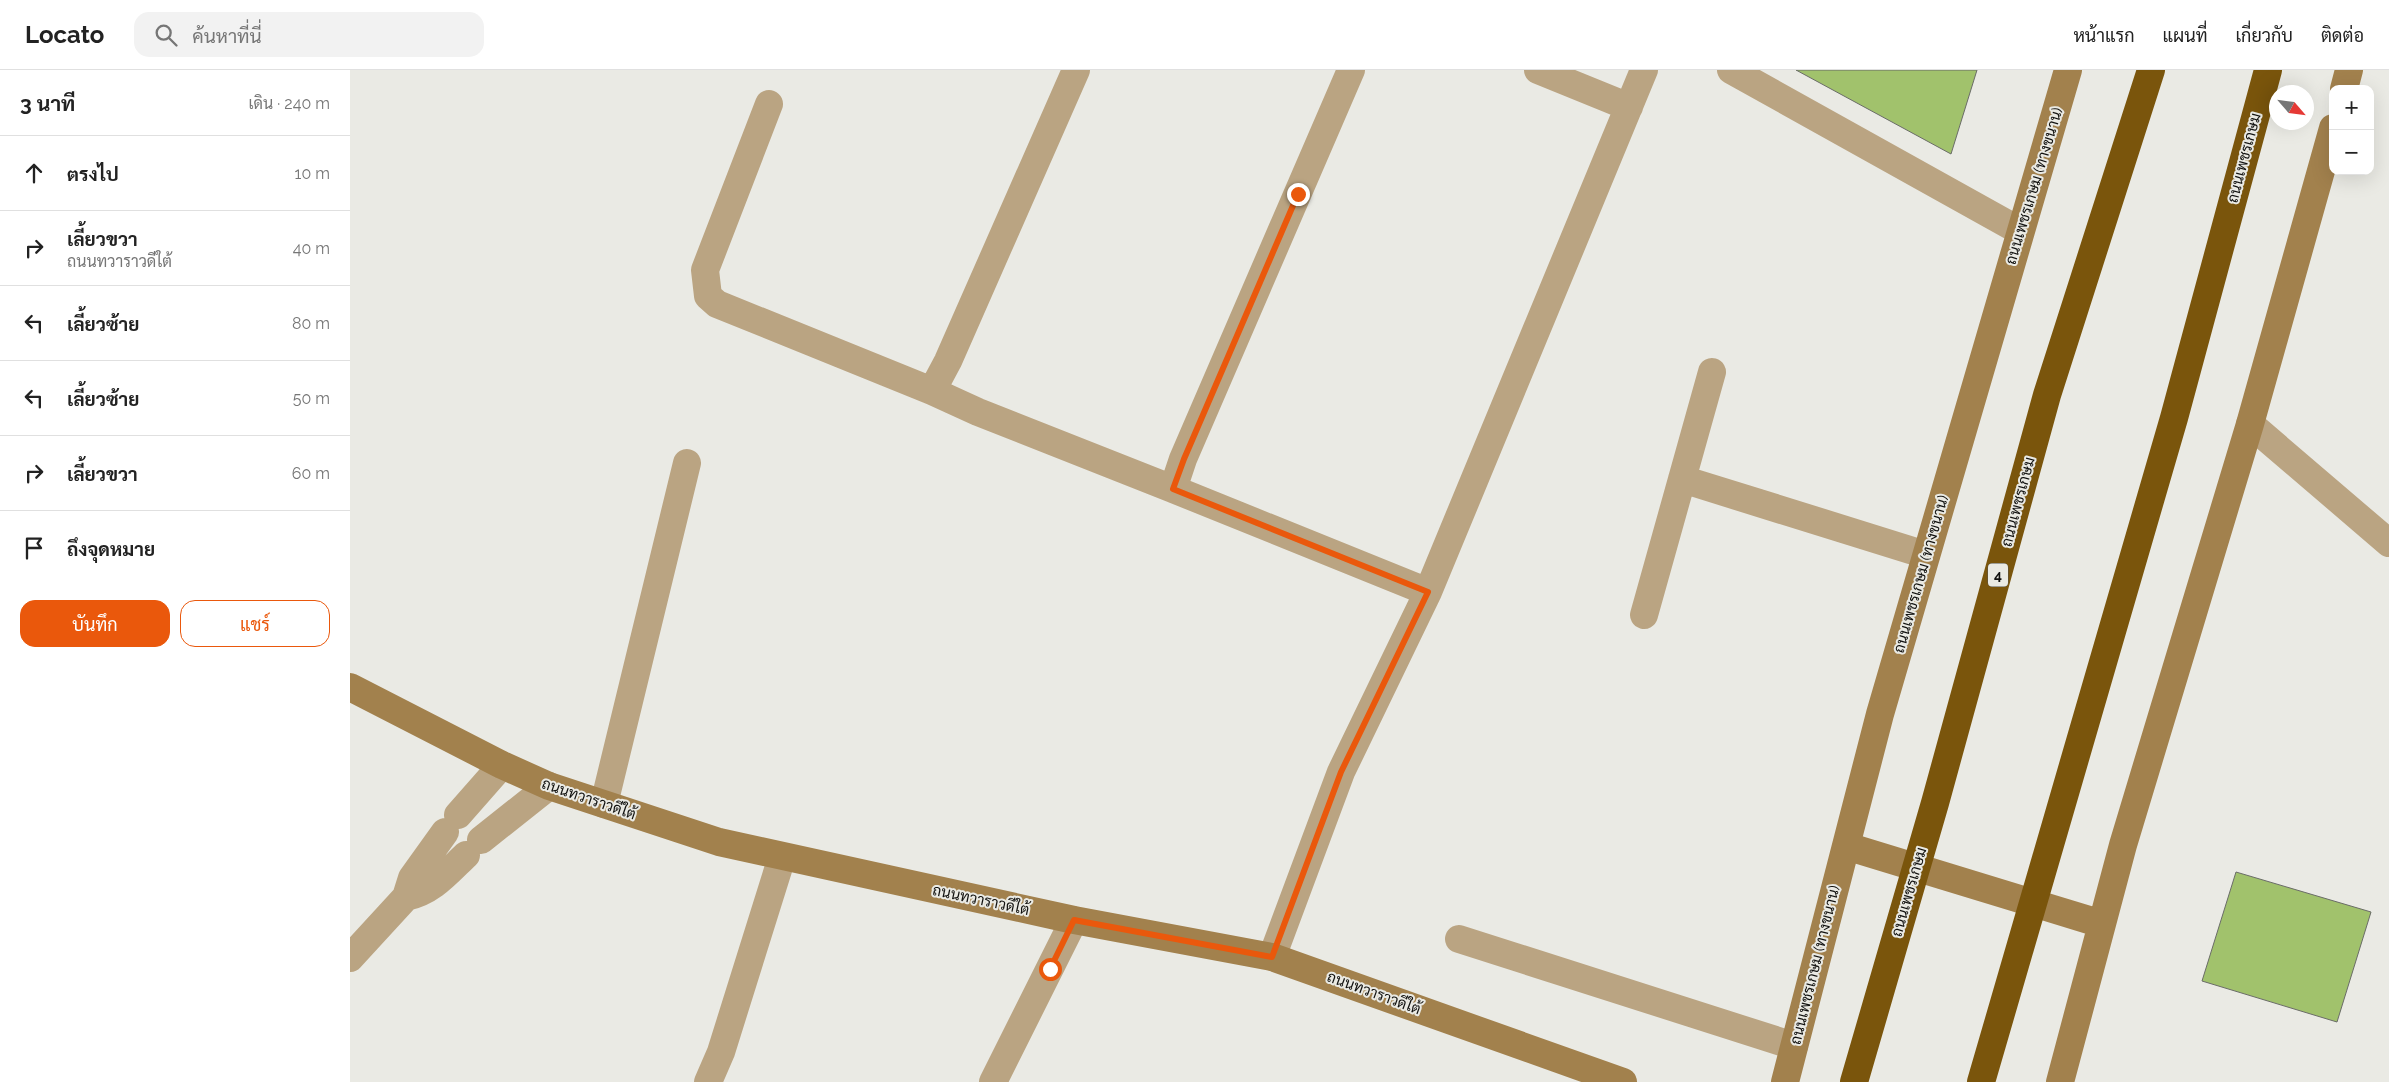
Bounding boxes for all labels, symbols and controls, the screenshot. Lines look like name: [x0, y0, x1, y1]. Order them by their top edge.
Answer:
search box: [134, 12, 484, 57]
text: Locato: [25, 20, 104, 49]
icon: search: [152, 21, 180, 49]
text: ค้นหาที่นี่: [192, 25, 262, 47]
text: หน้าแรก: [2073, 25, 2135, 46]
text: แผนที่: [2163, 25, 2207, 46]
text: เกี่ยวกับ: [2235, 25, 2293, 46]
text: ติดต่อ: [2321, 25, 2364, 46]
north arrow: [2269, 85, 2314, 130]
map controls: [2329, 85, 2374, 175]
button: +: [2329, 85, 2374, 130]
text: 3 นาที: [20, 91, 75, 116]
text: เดิน · 240 m: [249, 94, 330, 113]
street label: ถนนเพชรเกษม (ทางขนาน): [2002, 105, 2066, 267]
street label: ถนนเพชรเกษม: [2223, 111, 2265, 205]
button: −: [2329, 130, 2374, 175]
icon: ahead: [20, 159, 48, 187]
text: ตรงไป: [67, 163, 119, 185]
text: 10 m: [295, 164, 330, 183]
route end: [1287, 183, 1310, 206]
text: เลี้ยวขวา: [67, 228, 138, 250]
icon: right: [20, 234, 48, 262]
text: 40 m: [293, 239, 330, 258]
text: ถนนทวาราวดีใต้: [67, 252, 172, 271]
icon: left: [20, 309, 48, 337]
text: เลี้ยวซ้าย: [67, 313, 139, 335]
text: 80 m: [292, 314, 330, 333]
icon: left: [20, 384, 48, 412]
text: เลี้ยวซ้าย: [67, 388, 139, 410]
text: 50 m: [293, 389, 330, 408]
street label: ถนนเพชรเกษม: [1997, 455, 2039, 549]
icon: right: [20, 459, 48, 487]
text: เลี้ยวขวา: [67, 463, 138, 485]
text: 60 m: [292, 464, 330, 483]
street label: ถนนเพชรเกษม (ทางขนาน): [1890, 493, 1952, 655]
icon: arrive: [20, 534, 48, 562]
text: ถึงจุดหมาย: [67, 538, 155, 560]
road number: 4: [1988, 564, 2008, 586]
button: บันทึก: [20, 600, 170, 647]
button: แชร์: [180, 600, 330, 647]
street label: ถนนทวาราวดีใต้: [539, 774, 640, 824]
street label: ถนนเพชรเกษม: [1888, 845, 1930, 939]
street label: ถนนทวาราวดีใต้: [931, 880, 1032, 919]
street label: ถนนเพชรเกษม (ทางขนาน): [1787, 884, 1843, 1046]
route start: [1039, 958, 1062, 981]
street label: ถนนทวาราวดีใต้: [1325, 967, 1424, 1019]

